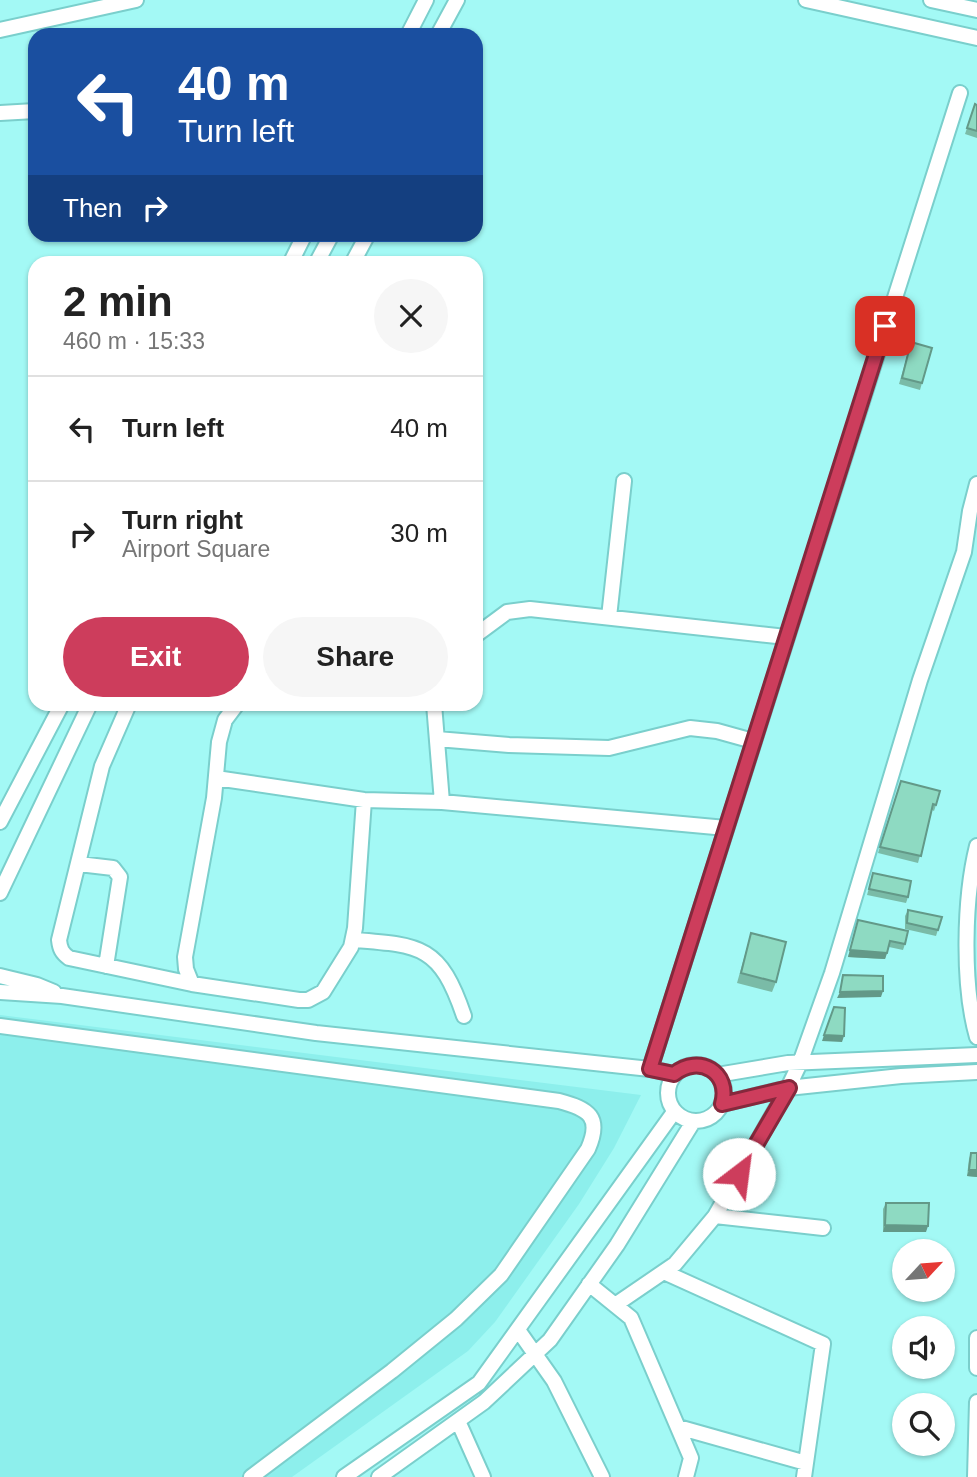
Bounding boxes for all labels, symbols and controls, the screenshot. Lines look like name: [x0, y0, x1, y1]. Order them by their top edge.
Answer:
icon: left: [63, 56, 154, 147]
text: 40 m: [178, 56, 290, 110]
text: Turn left: [178, 113, 294, 149]
icon: right: [136, 189, 174, 227]
text: Then: [63, 193, 122, 223]
text: 2 min: [63, 278, 173, 325]
button: close: [374, 279, 448, 353]
pin: [855, 296, 915, 356]
icon: arrive: [866, 307, 904, 345]
text: 460 m · 15:33: [63, 328, 205, 354]
icon: left: [63, 410, 101, 448]
text: Turn left: [122, 413, 224, 443]
text: 40 m: [390, 413, 448, 443]
text: Turn right: [122, 505, 243, 535]
icon: right: [63, 515, 101, 553]
text: 30 m: [390, 518, 448, 548]
text: Airport Square: [122, 536, 270, 562]
button: Exit: [63, 617, 249, 697]
button: Share: [263, 617, 448, 697]
position arrow: [702, 1137, 776, 1211]
north arrow: [892, 1239, 956, 1302]
map controls: [892, 1239, 955, 1456]
button: sound: [892, 1316, 955, 1379]
button: search: [892, 1393, 955, 1456]

